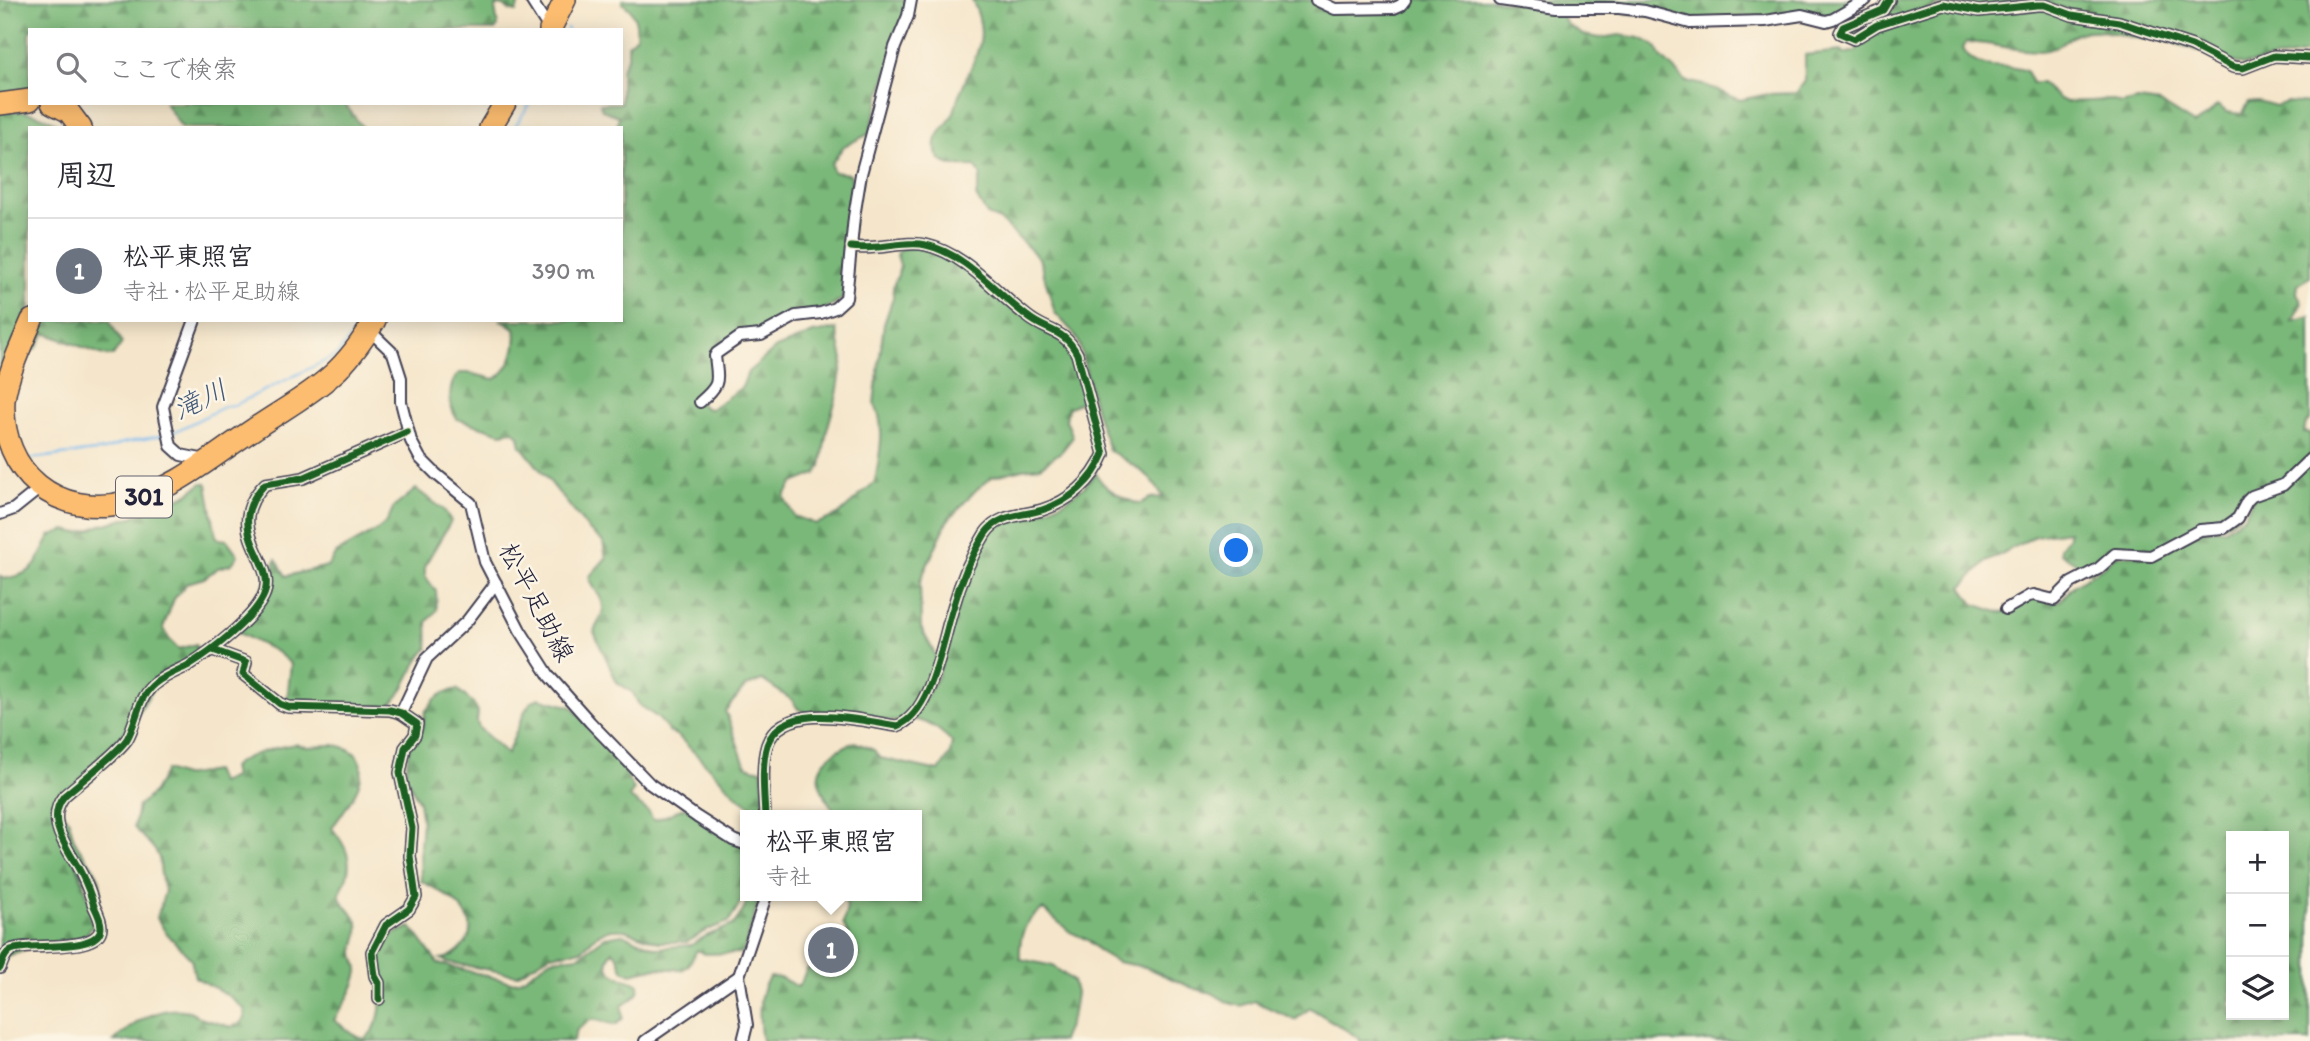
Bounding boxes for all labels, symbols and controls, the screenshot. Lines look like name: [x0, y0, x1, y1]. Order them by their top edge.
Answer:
search box: [28, 28, 623, 105]
icon: search: [52, 48, 90, 86]
text: ここで検索: [108, 53, 238, 85]
text: 周辺: [56, 156, 116, 193]
text: 松平東照宮: [123, 240, 253, 272]
text: 1: [74, 257, 84, 285]
text: 390 m: [532, 257, 595, 285]
text: 寺社 · 松平足助線: [123, 277, 300, 305]
water label: 滝川: [167, 372, 233, 426]
road number: 301: [116, 476, 172, 518]
your location: [1219, 533, 1253, 567]
street label: 松平足助線: [492, 537, 582, 667]
popup: [740, 810, 922, 901]
text: 松平東照宮: [766, 825, 896, 857]
map controls: [2226, 831, 2289, 1020]
button: +: [2226, 831, 2289, 894]
text: 寺社: [766, 862, 812, 890]
button: −: [2226, 894, 2289, 957]
pin: 1: [808, 924, 854, 976]
button: layers: [2226, 957, 2289, 1020]

